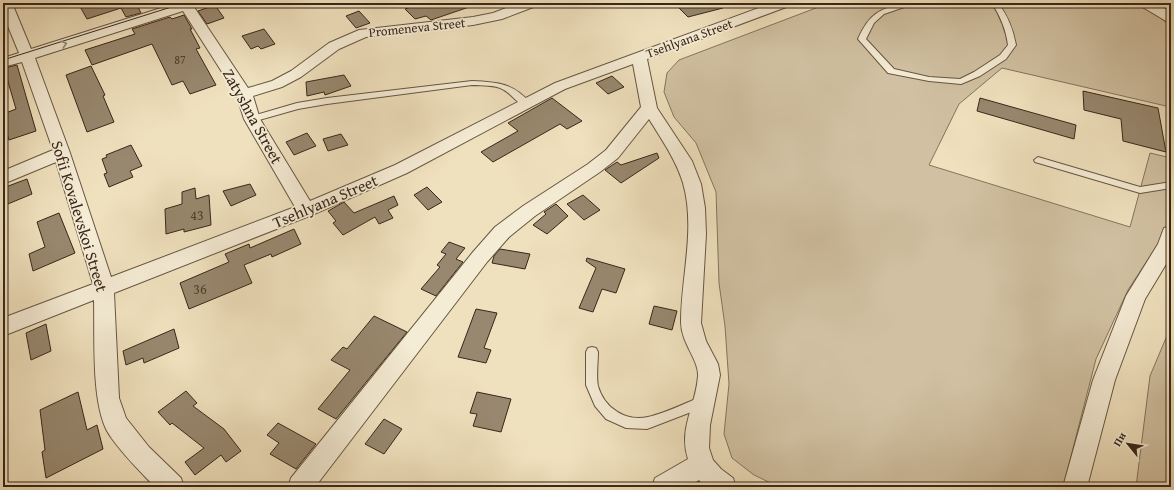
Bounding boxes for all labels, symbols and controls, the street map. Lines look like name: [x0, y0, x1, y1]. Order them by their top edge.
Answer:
street label: Promeneva Street: [368, 13, 467, 42]
street label: Tsehlyana Street: [643, 14, 736, 63]
one-way arrow: [60, 40, 67, 49]
house number: 87: [174, 51, 186, 68]
street label: Zatyshna Street: [217, 64, 289, 168]
street label: Sofii Kovalevskoi Street: [46, 137, 115, 295]
street label: Tsehlyana Street: [269, 168, 382, 234]
house number: 43: [190, 205, 204, 225]
house number: 36: [193, 279, 207, 299]
north arrow: [1108, 424, 1148, 464]
text: Пн: [1109, 429, 1130, 449]

